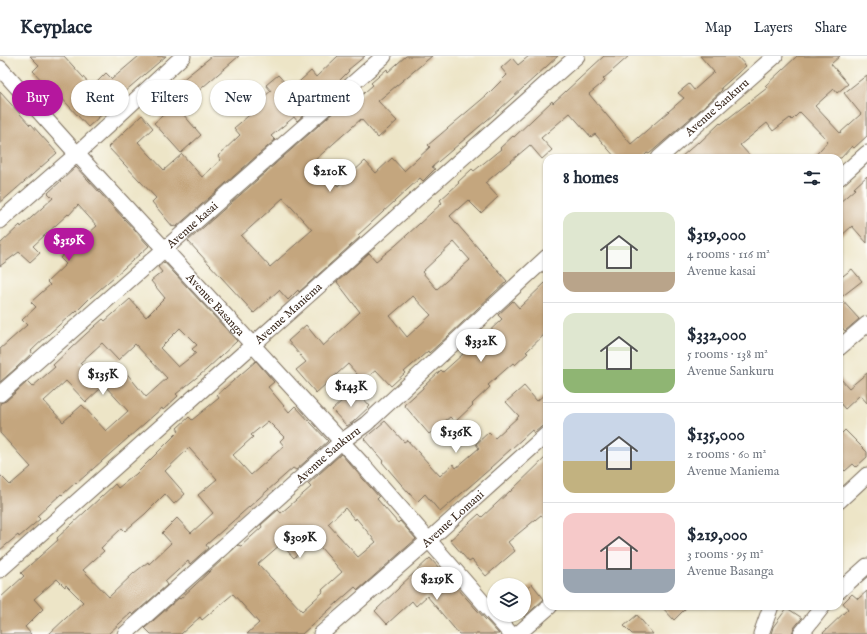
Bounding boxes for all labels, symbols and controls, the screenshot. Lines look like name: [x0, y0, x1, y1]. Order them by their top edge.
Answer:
text: Keyplace: [20, 16, 92, 40]
text: Map: [705, 19, 732, 37]
text: Layers: [754, 19, 793, 37]
text: Share: [815, 19, 847, 37]
street label: Avenue Sankuru: [681, 75, 752, 140]
chip: Buy: [12, 80, 63, 116]
chip: Rent: [71, 80, 129, 116]
chip: Filters: [137, 80, 202, 116]
chip: New: [210, 80, 266, 116]
chip: Apartment: [274, 80, 364, 116]
pin: $210K: [302, 159, 358, 193]
text: $210K: [313, 163, 347, 180]
icon: filters: [801, 167, 823, 189]
text: 8 homes: [563, 168, 618, 189]
street label: Avenue kasai: [163, 198, 221, 252]
text: $319,000: [687, 225, 746, 246]
pin: $319K: [41, 228, 97, 262]
icon: home: [595, 228, 643, 276]
text: $319K: [53, 232, 85, 249]
text: 4 rooms · 116 m²: [687, 246, 770, 263]
text: Avenue kasai: [687, 263, 756, 280]
street label: Avenue Basanga: [182, 269, 249, 340]
street label: Avenue Maniema: [251, 279, 326, 348]
text: $332,000: [687, 325, 747, 346]
pin: $332K: [453, 329, 509, 363]
icon: home: [595, 329, 643, 377]
text: $332K: [465, 333, 497, 350]
text: 5 rooms · 138 m²: [687, 346, 768, 363]
pin: $135K: [75, 362, 131, 396]
text: Avenue Sankuru: [687, 363, 774, 380]
text: $135K: [87, 366, 119, 383]
pin: $143K: [323, 374, 379, 408]
text: $143K: [335, 378, 367, 395]
pin: $136K: [428, 420, 484, 454]
street label: Avenue Sankuru: [292, 423, 363, 487]
text: $136K: [440, 424, 472, 441]
text: $135,000: [687, 425, 745, 446]
icon: home: [595, 429, 643, 477]
text: 2 rooms · 60 m²: [687, 446, 766, 463]
text: Avenue Maniema: [687, 463, 779, 480]
street label: Avenue Lomani: [418, 487, 487, 551]
pin: $309K: [272, 525, 328, 559]
text: $219,000: [687, 525, 748, 546]
text: $309K: [283, 529, 317, 546]
icon: home: [595, 529, 643, 577]
text: 3 rooms · 95 m²: [687, 546, 764, 563]
text: Avenue Basanga: [687, 563, 774, 580]
pin: $219K: [409, 567, 465, 601]
text: $219K: [420, 571, 454, 588]
map controls: [487, 578, 531, 622]
button: layers: [487, 578, 531, 622]

